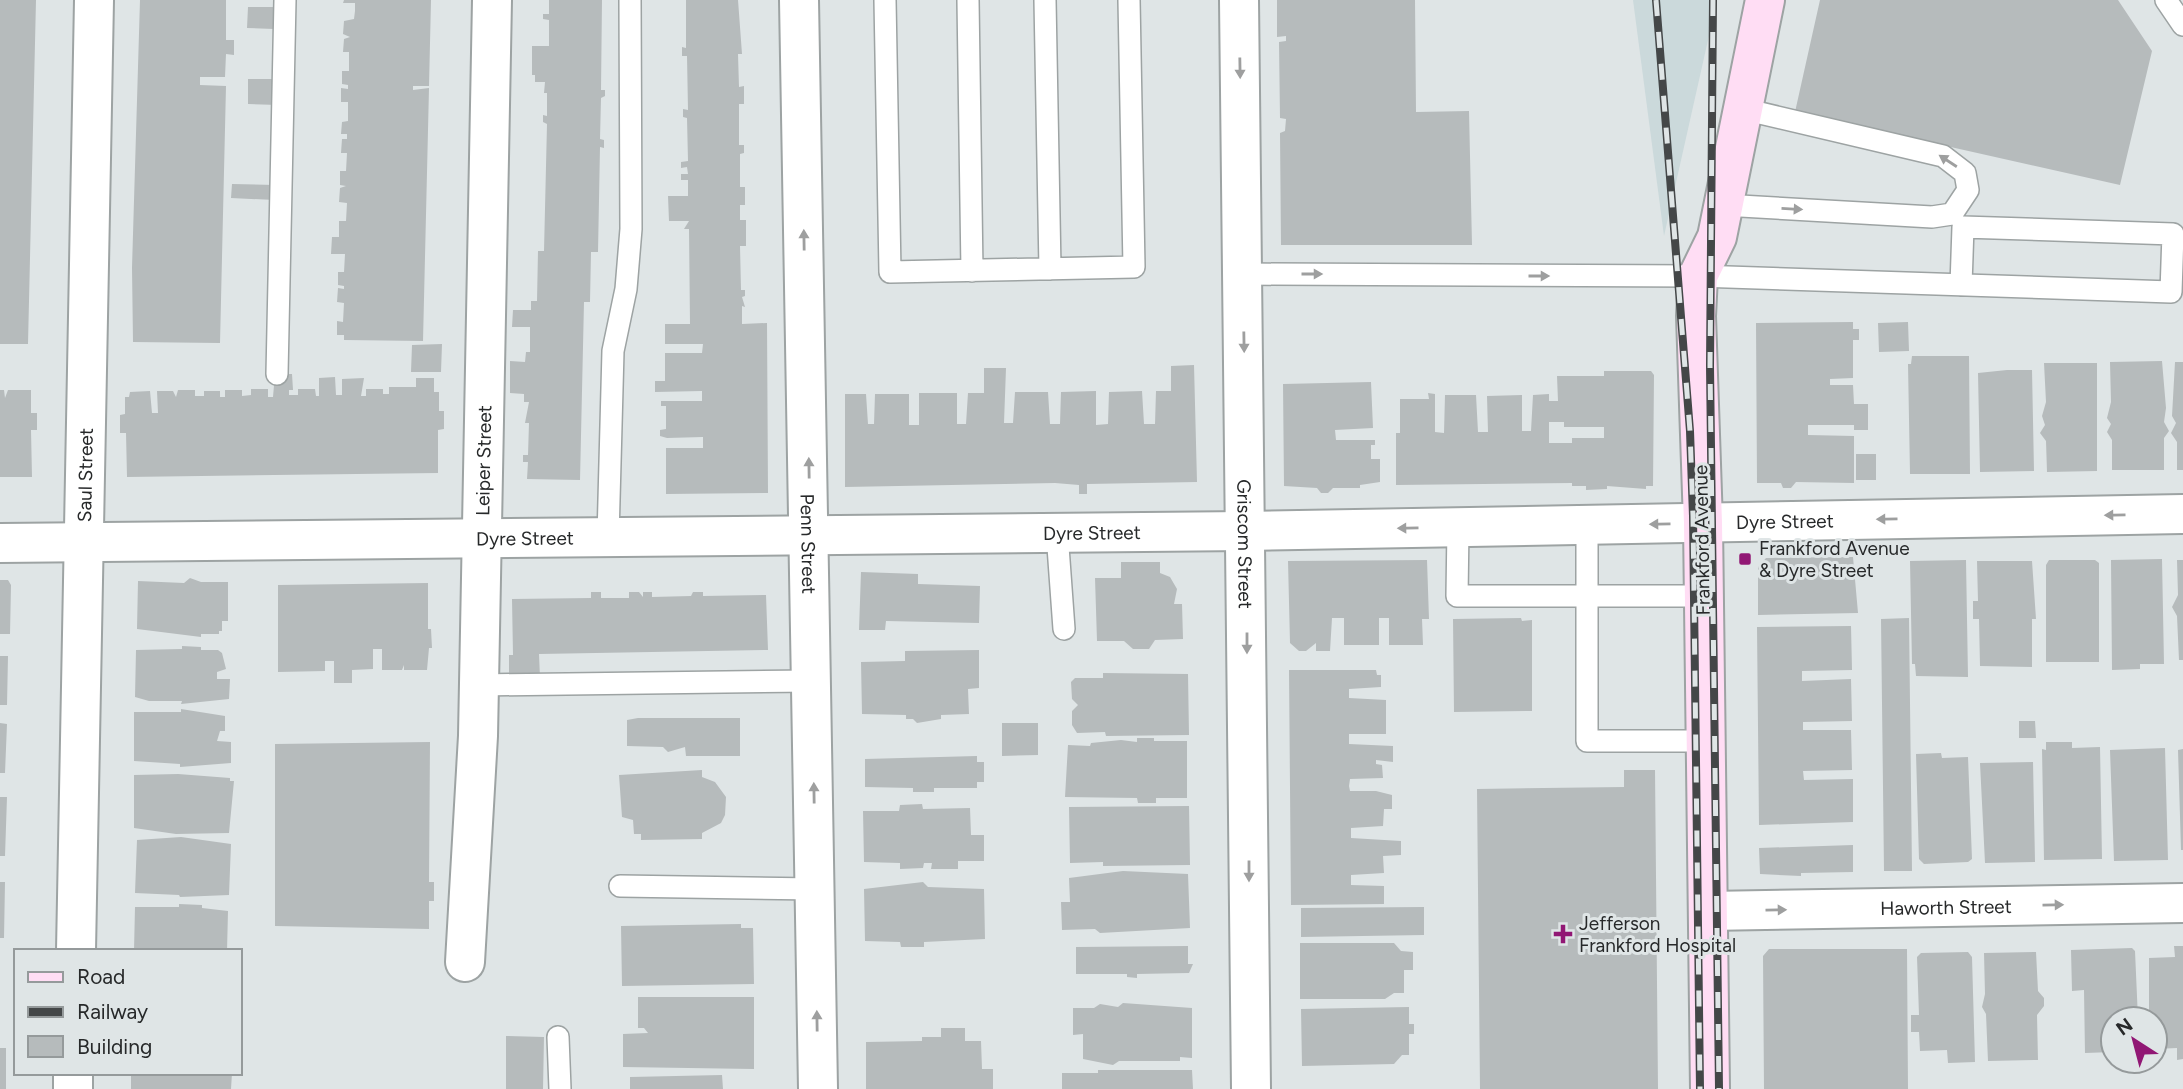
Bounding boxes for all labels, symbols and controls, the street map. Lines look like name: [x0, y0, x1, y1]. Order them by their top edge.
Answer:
one-way arrow: [1234, 57, 1246, 79]
one-way arrow: [1939, 154, 1957, 168]
one-way arrow: [1781, 203, 1803, 214]
one-way arrow: [798, 229, 810, 251]
one-way arrow: [1301, 268, 1323, 280]
one-way arrow: [1528, 270, 1550, 281]
one-way arrow: [1238, 332, 1250, 354]
street label: Leiper Street: [471, 405, 496, 516]
street label: Saul Street: [73, 428, 97, 522]
one-way arrow: [803, 457, 815, 479]
street label: Frankford Avenue: [1689, 465, 1715, 615]
street label: Griscom Street: [1233, 479, 1257, 609]
street label: Penn Street: [796, 494, 821, 594]
street label: Dyre Street: [1736, 509, 1834, 534]
one-way arrow: [2104, 510, 2126, 521]
one-way arrow: [1876, 513, 1898, 525]
one-way arrow: [1649, 518, 1671, 529]
street label: Dyre Street: [1043, 521, 1141, 544]
one-way arrow: [1397, 522, 1419, 534]
street label: Dyre Street: [476, 526, 574, 550]
place label: Frankford Avenue & Dyre Street: [1759, 537, 1910, 582]
marker: Frankford Avenue & Dyre Street: [1737, 551, 1753, 567]
one-way arrow: [1241, 633, 1253, 655]
one-way arrow: [808, 782, 820, 804]
one-way arrow: [1243, 860, 1255, 882]
street label: Haworth Street: [1880, 894, 2012, 920]
one-way arrow: [2042, 900, 2064, 911]
one-way arrow: [1766, 905, 1788, 916]
place label: Jefferson Frankford Hospital: [1579, 912, 1736, 957]
marker: Jefferson Frankford Hospital: [1553, 924, 1573, 944]
legend: [14, 949, 242, 1075]
text: Road: [77, 964, 125, 989]
text: Railway: [77, 999, 148, 1024]
north arrow: [2099, 1005, 2169, 1075]
one-way arrow: [811, 1010, 823, 1032]
text: N: [2112, 1013, 2137, 1040]
text: Building: [77, 1034, 152, 1059]

